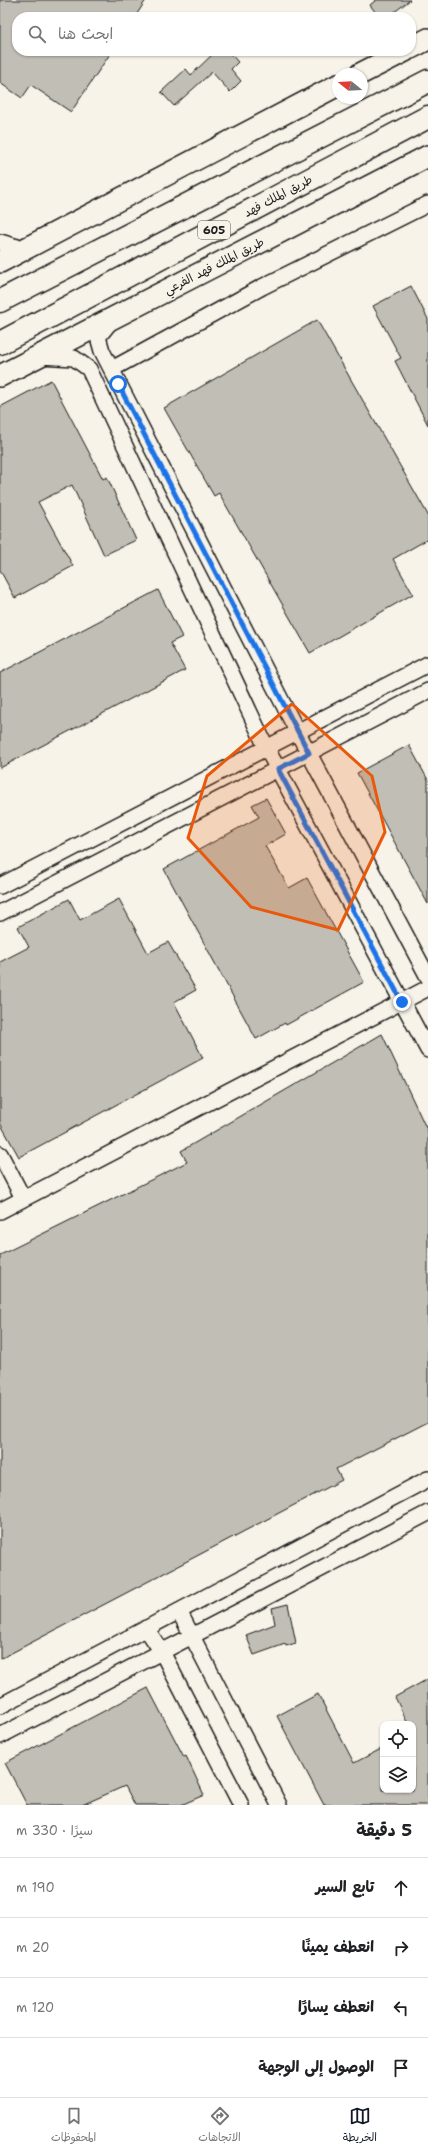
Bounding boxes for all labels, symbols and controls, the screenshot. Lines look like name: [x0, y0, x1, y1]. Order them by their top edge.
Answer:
search box: [12, 12, 416, 56]
icon: search: [26, 23, 48, 45]
text: ابحث هنا: [58, 24, 113, 44]
north arrow: [332, 68, 368, 104]
street label: طريق الملك فهد: [241, 171, 315, 221]
road number: 605: [198, 221, 230, 239]
street label: طريق الملك فهد الفرعي: [161, 234, 268, 301]
route start: [109, 375, 127, 393]
route end: [393, 993, 411, 1011]
map controls: [380, 1721, 416, 1793]
button: locate: [380, 1721, 416, 1757]
button: layers: [380, 1757, 416, 1793]
text: 5 دقيقة: [356, 1819, 412, 1841]
text: سيرًا · 330 m: [16, 1822, 93, 1839]
text: تابع السير: [315, 1877, 374, 1897]
icon: ahead: [390, 1877, 412, 1899]
text: 190 m: [16, 1879, 55, 1896]
text: انعطف يمينًا: [302, 1937, 374, 1957]
icon: right: [390, 1937, 412, 1959]
text: 20 m: [16, 1939, 49, 1956]
text: انعطف يسارًا: [298, 1997, 374, 2017]
icon: left: [390, 1997, 412, 2019]
text: 120 m: [16, 1999, 54, 2016]
text: الوصول إلى الوجهة: [258, 2057, 374, 2077]
icon: arrive: [390, 2057, 412, 2079]
tab: المحفوظات: [51, 2105, 96, 2147]
tab: الاتجاهات: [198, 2105, 241, 2147]
tab: الخريطة: [343, 2105, 377, 2147]

